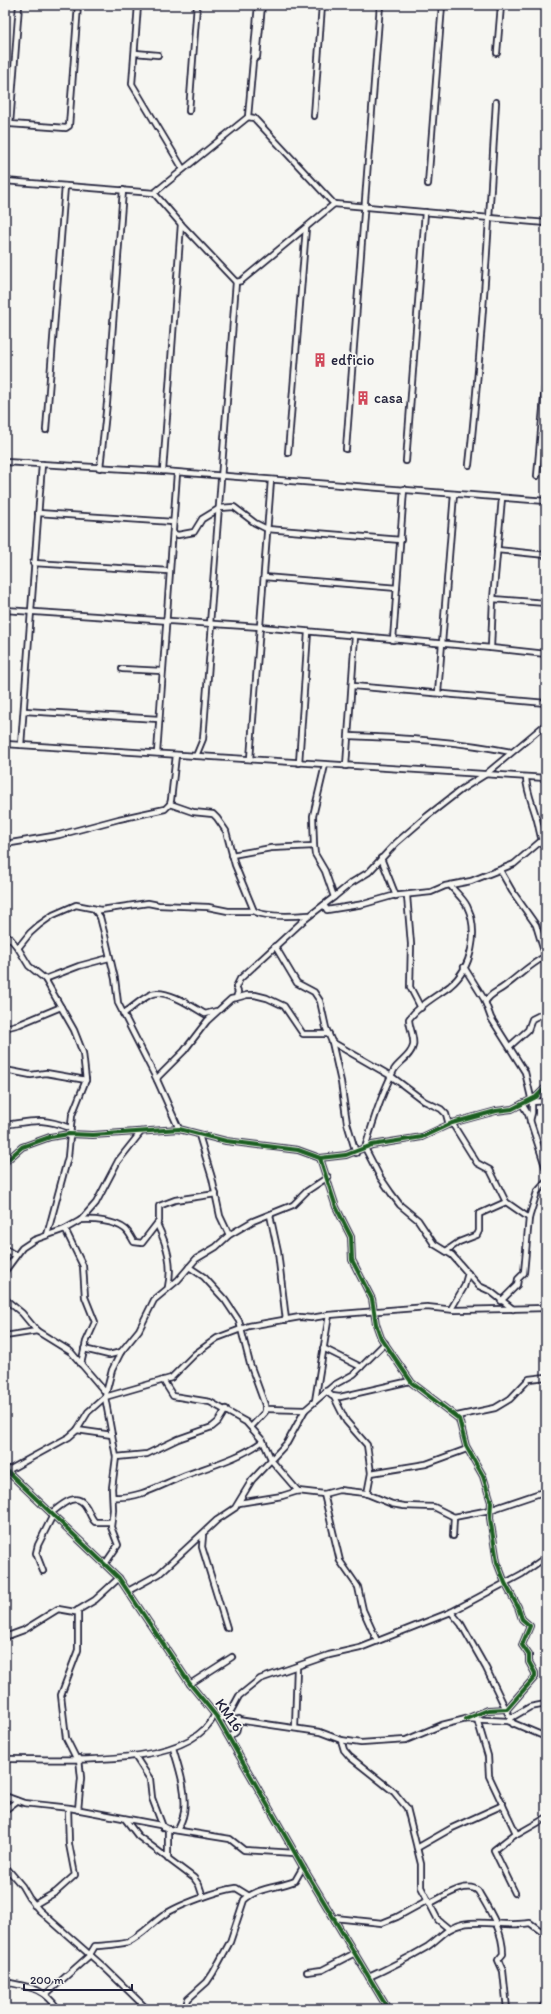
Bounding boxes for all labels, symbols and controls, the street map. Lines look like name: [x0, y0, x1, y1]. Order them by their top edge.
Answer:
place label: edficio: [331, 351, 374, 369]
building icon: edficio: [312, 352, 328, 368]
place label: casa: [374, 389, 404, 407]
building icon: casa: [355, 390, 371, 406]
street label: KM16: [211, 1695, 247, 1735]
scale bar: [24, 1966, 132, 1992]
text: 200 m: [30, 1973, 64, 1987]

